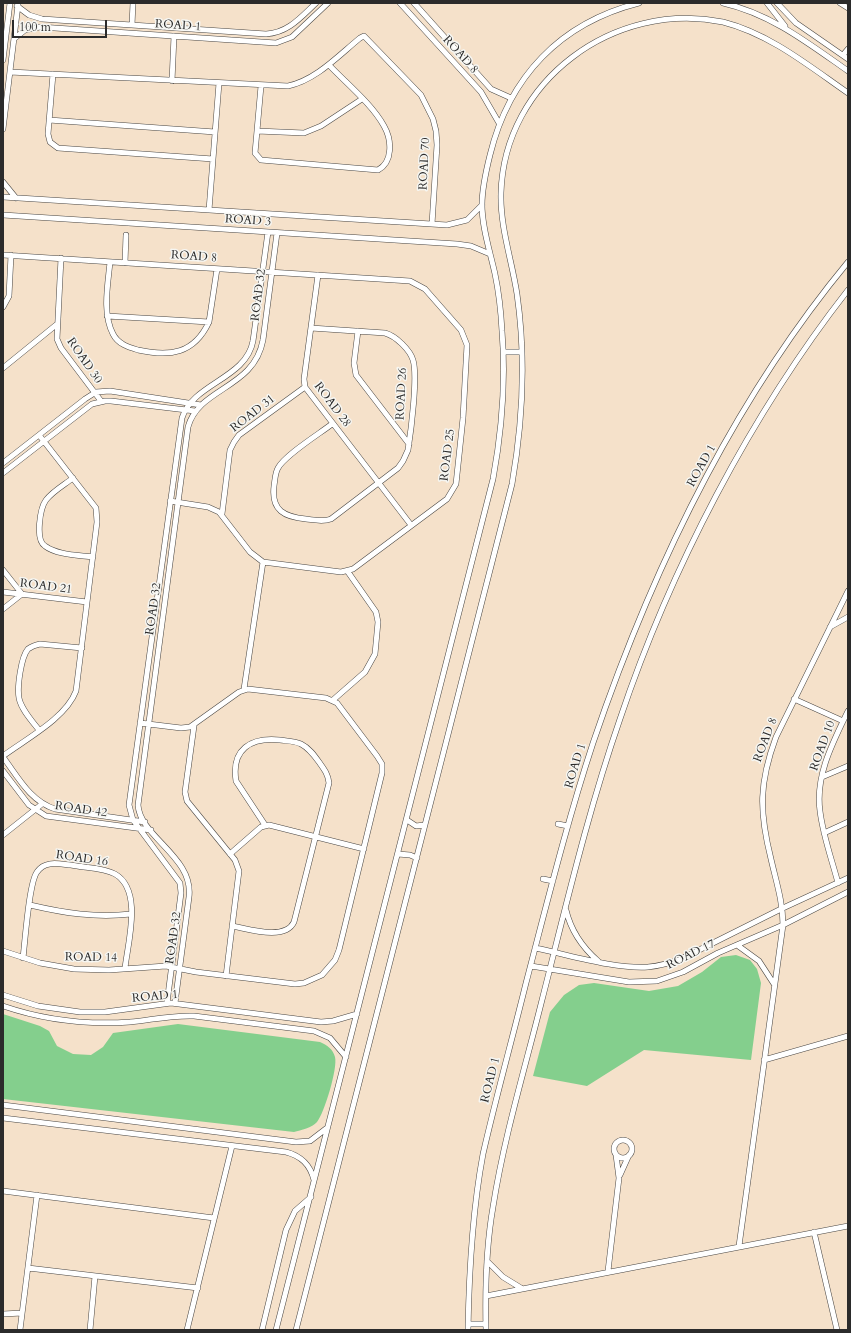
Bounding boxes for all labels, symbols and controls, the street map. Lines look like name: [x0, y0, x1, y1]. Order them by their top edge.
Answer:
scale bar: [14, 12, 109, 38]
street label: ROAD 1: [154, 17, 202, 35]
text: 100 m: [19, 19, 51, 35]
street label: ROAD 8: [439, 33, 481, 77]
street label: ROAD 70: [416, 137, 434, 191]
street label: ROAD 3: [224, 212, 272, 230]
street label: ROAD 8: [170, 248, 218, 266]
street label: ROAD 32: [249, 268, 269, 322]
street label: ROAD 30: [63, 335, 105, 387]
street label: ROAD 26: [393, 367, 411, 421]
street label: ROAD 28: [310, 380, 354, 430]
street label: ROAD 31: [228, 392, 278, 436]
street label: ROAD 25: [438, 428, 458, 482]
street label: ROAD 1: [684, 442, 720, 490]
street label: ROAD 21: [19, 577, 73, 597]
street label: ROAD 32: [143, 582, 165, 636]
street label: ROAD 8: [751, 716, 781, 764]
street label: ROAD 10: [807, 719, 839, 773]
street label: ROAD 1: [562, 742, 590, 790]
street label: ROAD 42: [54, 799, 108, 821]
street label: ROAD 16: [55, 848, 109, 870]
street label: ROAD 32: [163, 911, 185, 965]
street label: ROAD 17: [664, 937, 718, 973]
street label: ROAD 14: [65, 950, 117, 966]
street label: ROAD 1: [131, 988, 179, 1006]
street label: ROAD 1: [478, 1056, 504, 1104]

